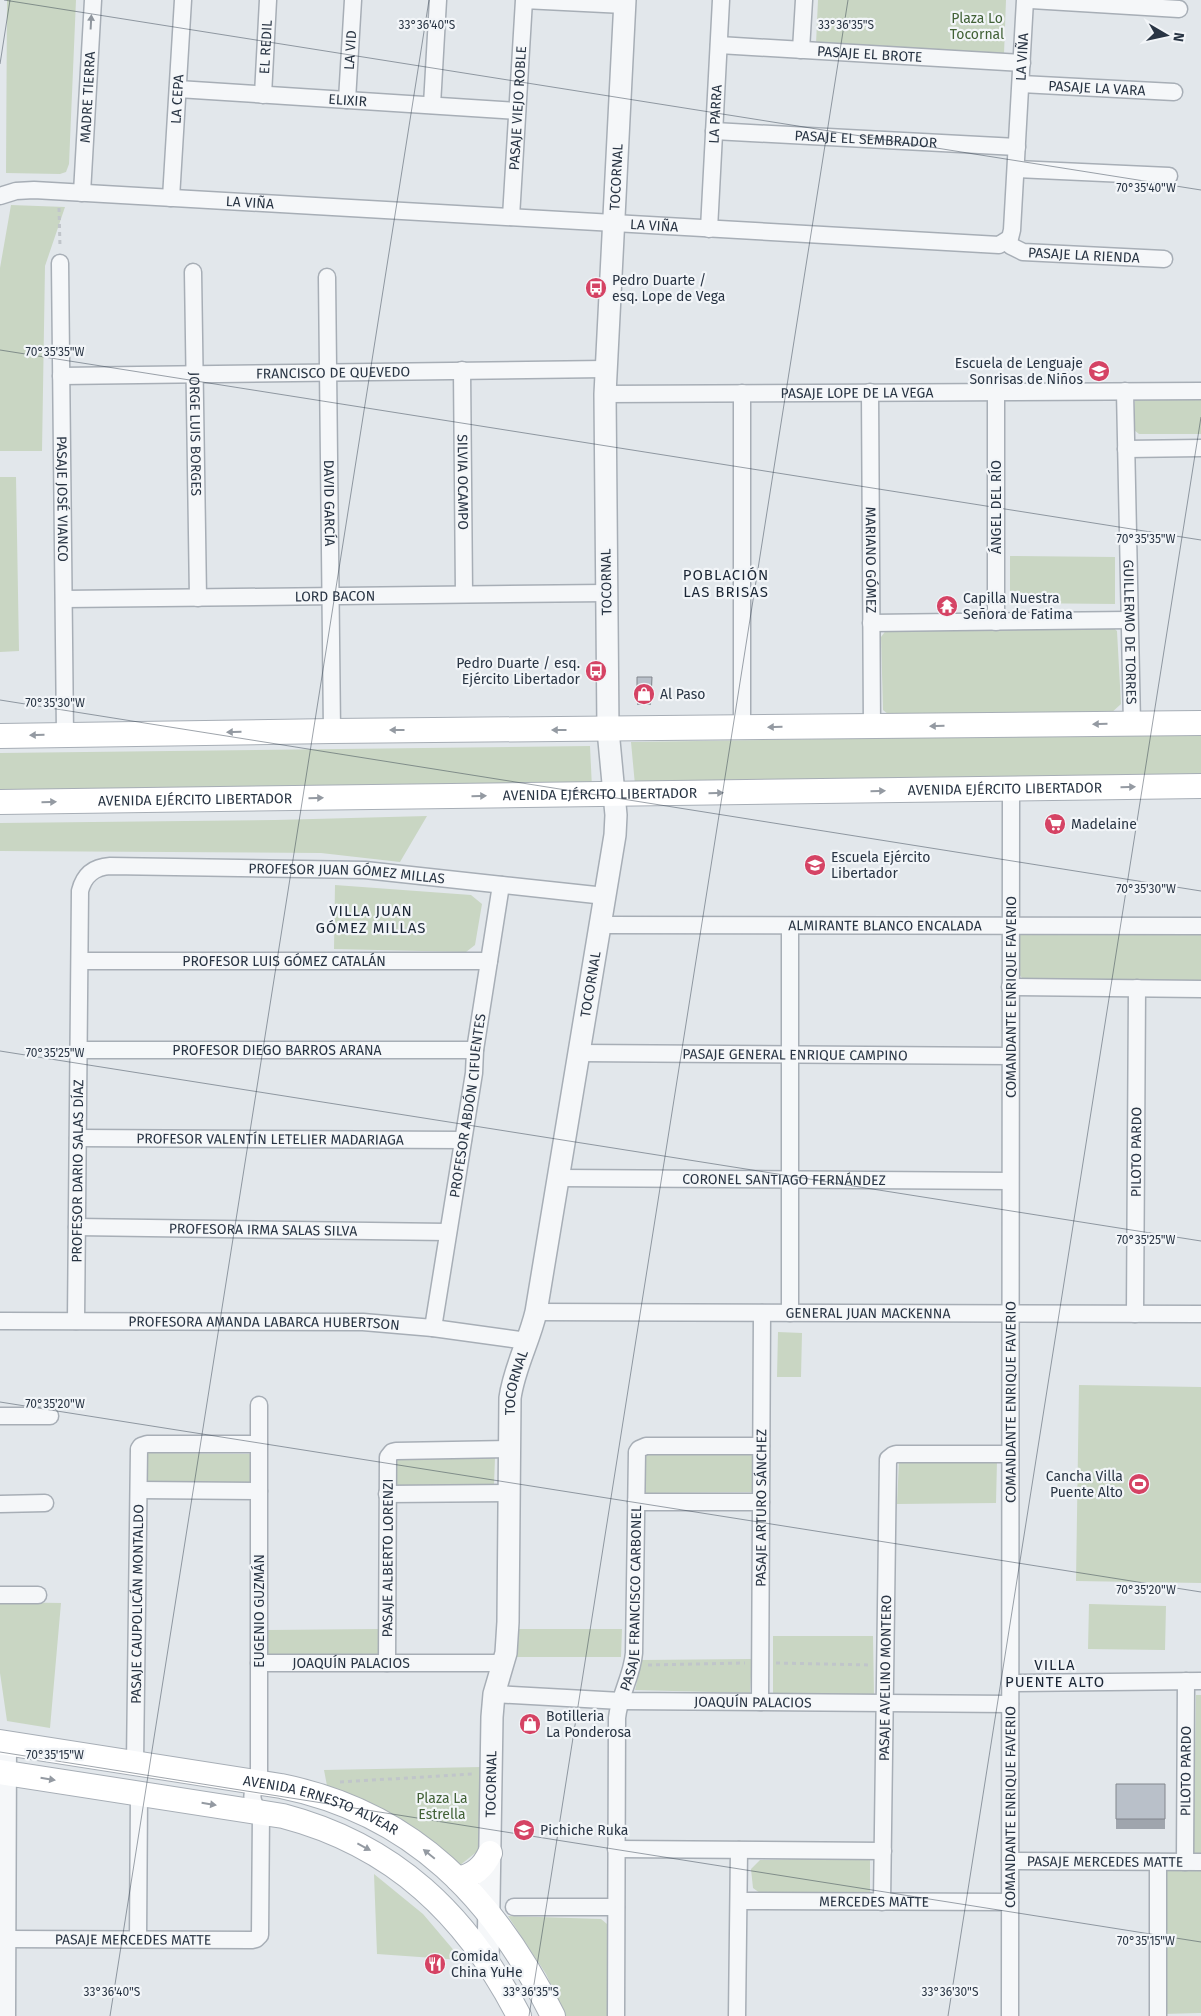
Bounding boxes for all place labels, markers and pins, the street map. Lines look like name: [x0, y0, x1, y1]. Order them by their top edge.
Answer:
place label: Pedro Duarte / esq. Lope de Vega: [612, 272, 725, 305]
bus stop icon: Pedro Duarte / esq. Lope de Vega: [584, 276, 608, 300]
place label: Escuela de Lenguaje Sonrisas de Niños: [955, 355, 1083, 388]
school or university icon: Escuela de Lenguaje Sonrisas de Niños: [1087, 359, 1111, 383]
place label: Capilla Nuestra Señora de Fatima: [963, 590, 1073, 623]
temple icon: Capilla Nuestra Señora de Fatima: [935, 594, 959, 618]
place label: Pedro Duarte / esq. Ejército Libertador: [456, 655, 581, 688]
bus stop icon: Pedro Duarte / esq. Ejército Libertador: [584, 659, 608, 683]
shop icon: Al Paso: [632, 682, 656, 706]
place label: Al Paso: [660, 686, 705, 703]
supermarket icon: Madelaine: [1043, 812, 1067, 836]
place label: Madelaine: [1071, 816, 1137, 833]
place label: Escuela Ejército Libertador: [831, 849, 930, 882]
school or university icon: Escuela Ejército Libertador: [803, 853, 827, 877]
place label: Cancha Villa Puente Alto: [1046, 1468, 1123, 1501]
sports icon: Cancha Villa Puente Alto: [1127, 1472, 1151, 1496]
place label: Botilleria La Ponderosa: [546, 1708, 631, 1741]
shop icon: Botilleria La Ponderosa: [518, 1712, 542, 1736]
school or university icon: Pichiche Ruka: [512, 1818, 536, 1842]
place label: Pichiche Ruka: [540, 1822, 628, 1839]
place label: Comida China YuHe: [451, 1948, 523, 1981]
restaurant icon: Comida China YuHe: [423, 1952, 447, 1976]

